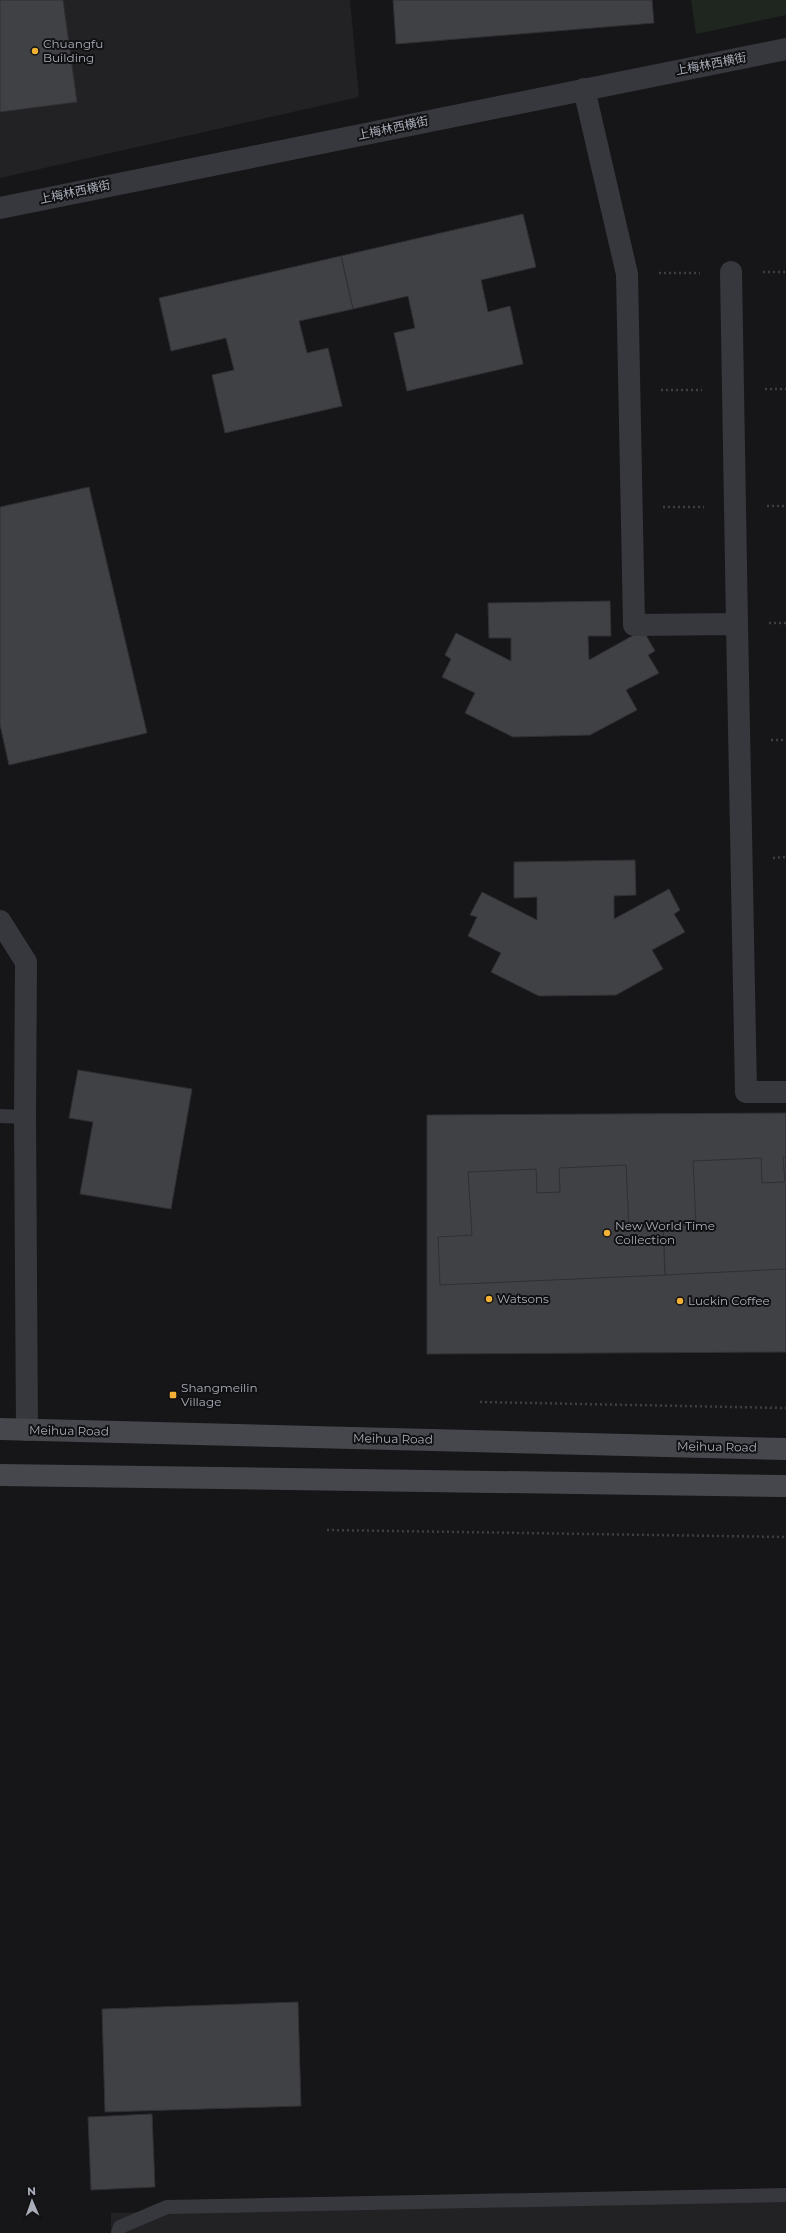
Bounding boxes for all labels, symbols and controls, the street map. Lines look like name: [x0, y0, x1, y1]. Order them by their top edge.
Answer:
place label: Chuangfu Building: [43, 36, 103, 65]
marker: Chuangfu Building: [30, 46, 40, 56]
street label: 上梅林西横街: [674, 49, 748, 78]
street label: 上梅林西横街: [356, 113, 430, 142]
street label: 上梅林西横街: [38, 177, 112, 206]
place label: New World Time Collection: [615, 1218, 715, 1247]
marker: New World Time Collection: [602, 1228, 612, 1238]
place label: Watsons: [497, 1291, 549, 1306]
place label: Luckin Coffee: [688, 1293, 770, 1308]
marker: Watsons: [484, 1294, 494, 1304]
marker: Luckin Coffee: [675, 1296, 685, 1306]
place label: Shangmeilin Village: [181, 1380, 258, 1409]
marker: Shangmeilin Village: [168, 1390, 178, 1400]
street label: Meihua Road: [29, 1422, 109, 1439]
street label: Meihua Road: [353, 1430, 433, 1447]
street label: Meihua Road: [677, 1438, 757, 1455]
north arrow: [12, 2181, 52, 2221]
text: N: [27, 2184, 36, 2198]

